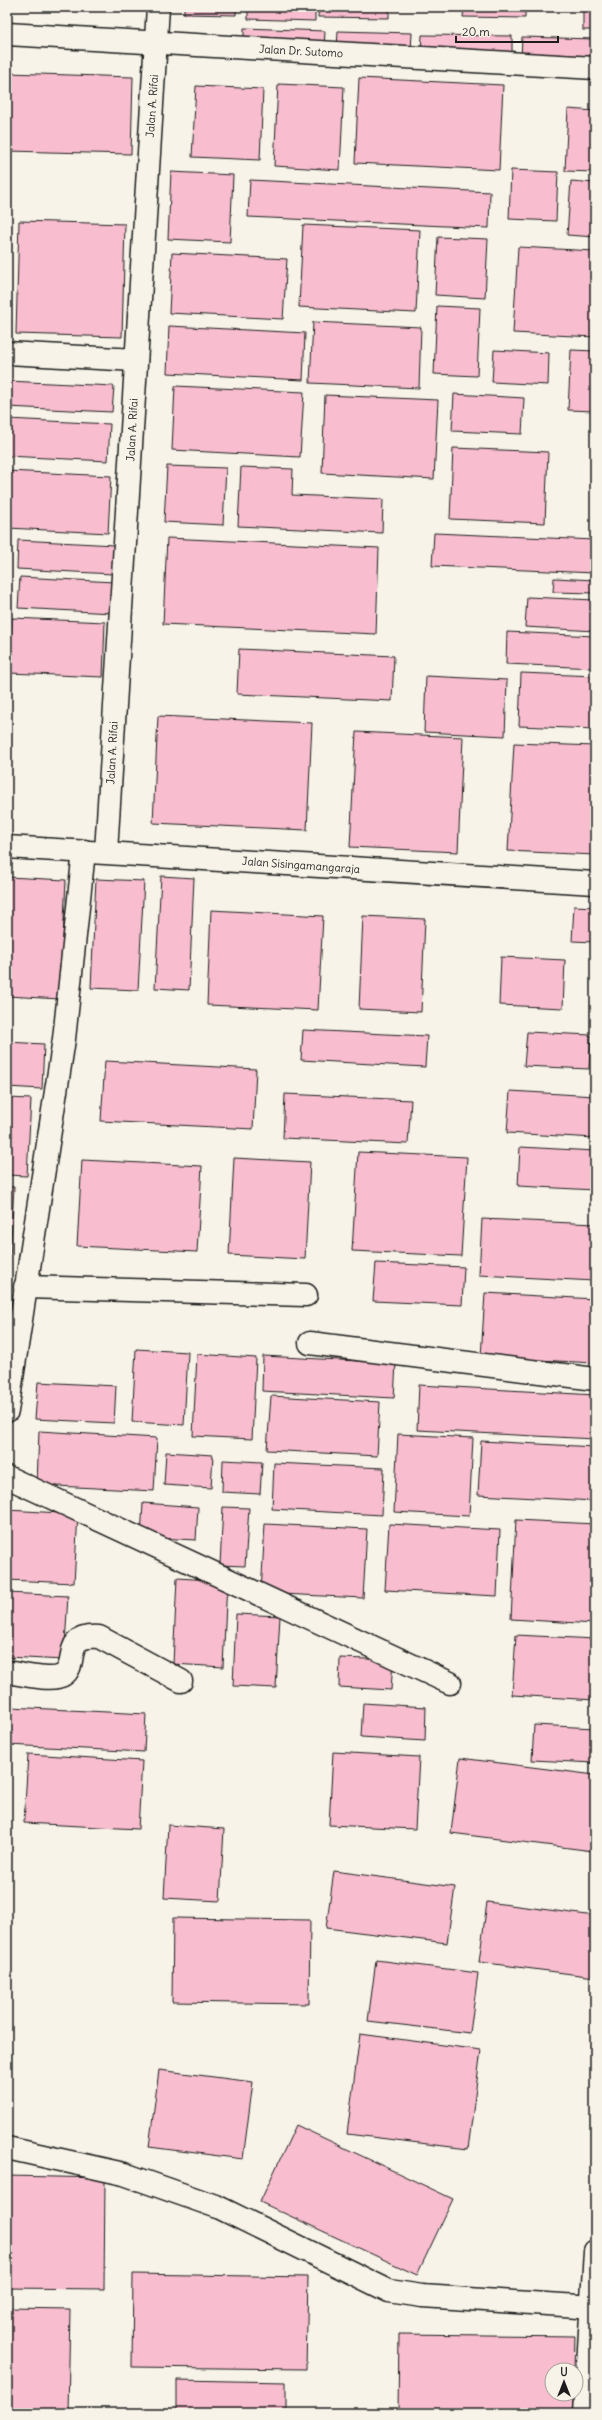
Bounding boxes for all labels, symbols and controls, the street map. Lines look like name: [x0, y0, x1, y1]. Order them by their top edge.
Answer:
scale bar: [456, 18, 558, 44]
text: 20 m: [462, 24, 490, 39]
street label: Jalan Dr. Sutomo: [258, 42, 344, 60]
street label: Jalan A. Rifai: [143, 74, 161, 138]
street label: Jalan A. Rifai: [123, 398, 141, 462]
street label: Jalan A. Rifai: [103, 721, 121, 785]
street label: Jalan Sisingamangaraja: [241, 854, 361, 876]
north arrow: [544, 2362, 584, 2402]
text: U: [560, 2365, 568, 2379]

